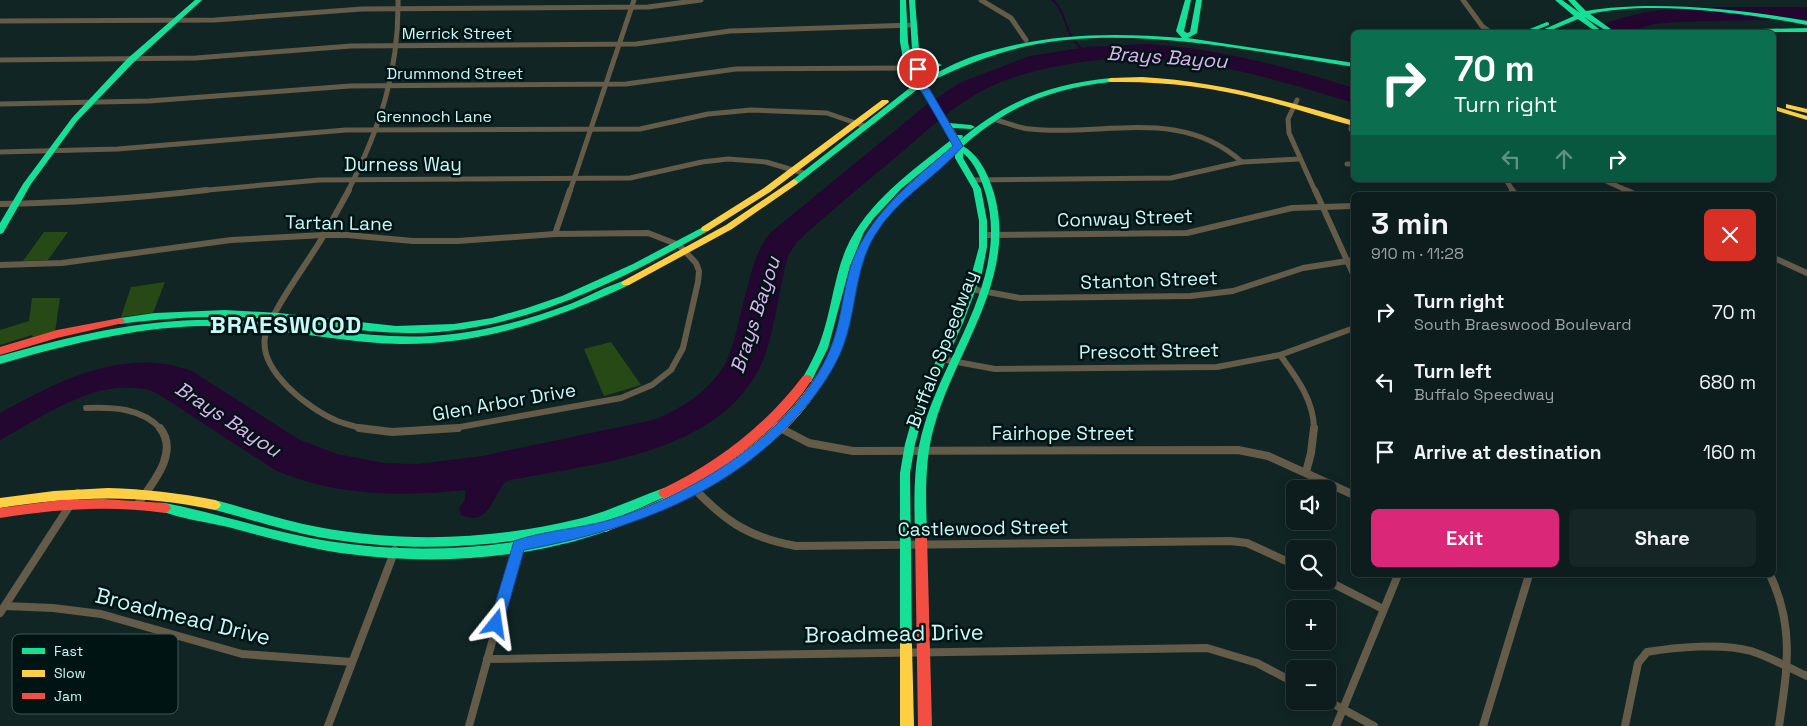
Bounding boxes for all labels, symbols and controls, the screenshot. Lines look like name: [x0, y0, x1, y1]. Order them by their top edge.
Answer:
street label: Merrick Street: [402, 23, 512, 44]
water label: Brays Bayou: [1106, 40, 1230, 74]
text: 70 m: [1454, 47, 1535, 91]
pin: [897, 48, 939, 90]
icon: right: [1371, 50, 1436, 115]
icon: arrive: [904, 55, 932, 83]
street label: Drummond Street: [387, 63, 523, 84]
text: Turn right: [1454, 90, 1557, 118]
street label: Grennoch Lane: [376, 106, 492, 127]
icon: left: [1497, 145, 1525, 173]
icon: ahead: [1550, 145, 1578, 173]
icon: right: [1603, 145, 1631, 173]
street label: Durness Way: [344, 152, 462, 177]
street label: Conway Street: [1057, 203, 1193, 233]
text: 3 min: [1371, 204, 1449, 243]
button: close: [1704, 209, 1756, 261]
street label: Tartan Lane: [285, 210, 393, 236]
text: 910 m · 11:28: [1371, 243, 1464, 264]
water label: Brays Bayou: [724, 252, 787, 377]
street label: Stanton Street: [1080, 265, 1218, 295]
street label: Buffalo Speedway: [900, 267, 984, 431]
text: Turn right: [1414, 289, 1504, 314]
icon: right: [1371, 298, 1399, 326]
text: 70 m: [1712, 300, 1756, 325]
district label: BRAESWOOD: [210, 309, 362, 340]
text: South Braeswood Boulevard: [1414, 314, 1632, 335]
street label: Prescott Street: [1079, 337, 1219, 365]
text: Turn left: [1414, 359, 1492, 384]
icon: left: [1371, 368, 1399, 396]
text: 680 m: [1699, 370, 1756, 395]
water label: Brays Bayou: [170, 375, 287, 464]
street label: Glen Arbor Drive: [430, 377, 578, 427]
text: Buffalo Speedway: [1414, 384, 1554, 405]
street label: Fairhope Street: [992, 421, 1134, 446]
icon: arrive: [1371, 438, 1399, 466]
text: Arrive at destination: [1414, 440, 1602, 465]
text: 160 m: [1703, 440, 1756, 465]
map controls: [1286, 480, 1336, 710]
button: sound: [1286, 480, 1336, 530]
button: Exit: [1371, 509, 1559, 567]
button: Share: [1569, 509, 1756, 567]
street label: Castlewood Street: [897, 514, 1069, 542]
button: search: [1286, 540, 1336, 590]
street label: Broadmead Drive: [93, 581, 273, 651]
position arrow: [469, 597, 521, 649]
button: +: [1286, 600, 1336, 650]
street label: Broadmead Drive: [804, 617, 984, 649]
legend: [12, 634, 178, 714]
text: Fast: [54, 642, 83, 660]
button: −: [1286, 660, 1336, 710]
text: Slow: [54, 664, 86, 682]
text: Jam: [54, 687, 82, 705]

